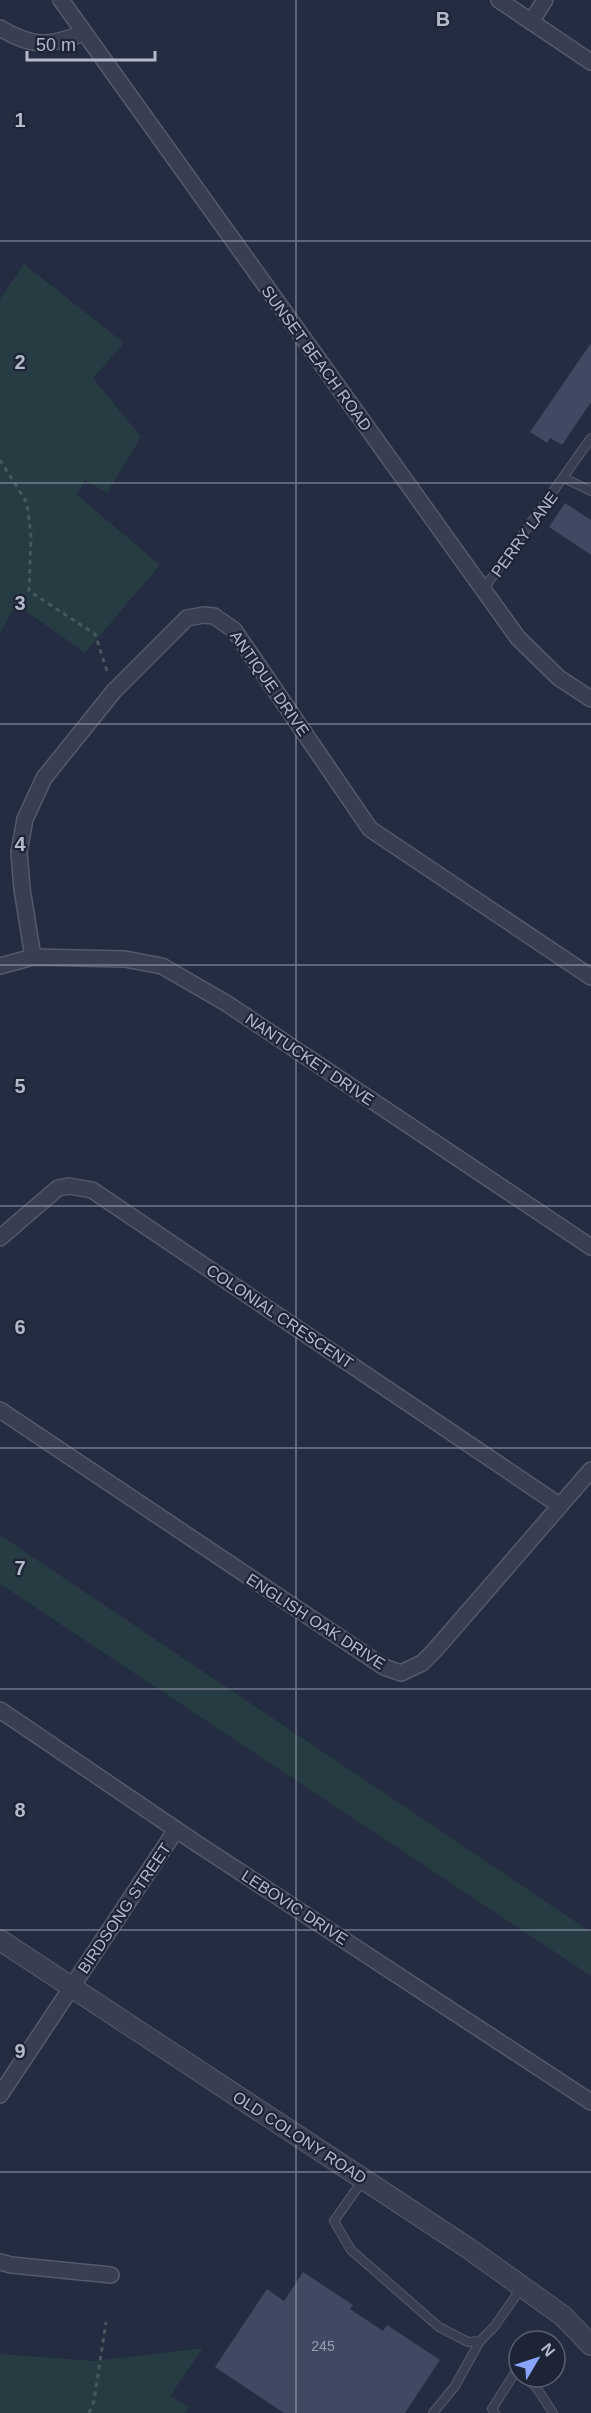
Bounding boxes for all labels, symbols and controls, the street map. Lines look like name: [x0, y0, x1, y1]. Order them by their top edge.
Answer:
text: B: [436, 8, 450, 30]
scale bar: [27, 24, 154, 62]
text: 50 m: [36, 35, 76, 55]
text: 1: [14, 109, 26, 131]
street label: SUNSET BEACH ROAD: [258, 283, 375, 434]
text: 2: [14, 351, 26, 373]
street label: PERRY LANE: [488, 489, 561, 580]
text: 3: [14, 592, 26, 614]
street label: ANTIQUE DRIVE: [227, 627, 312, 739]
text: 4: [14, 833, 26, 855]
street label: NANTUCKET DRIVE: [242, 1010, 377, 1109]
text: 5: [14, 1075, 26, 1097]
street label: COLONIAL CRESCENT: [203, 1261, 356, 1372]
text: 6: [14, 1316, 26, 1338]
text: 7: [14, 1557, 26, 1579]
street label: ENGLISH OAK DRIVE: [243, 1570, 388, 1673]
text: 8: [14, 1799, 26, 1821]
street label: BIRDSONG STREET: [75, 1840, 174, 1976]
street label: LEBOVIC DRIVE: [239, 1867, 351, 1948]
text: 9: [14, 2040, 26, 2062]
street label: OLD COLONY ROAD: [230, 2088, 369, 2187]
north arrow: [507, 2329, 567, 2389]
house number: 245: [311, 2338, 335, 2354]
text: N: [538, 2340, 559, 2360]

